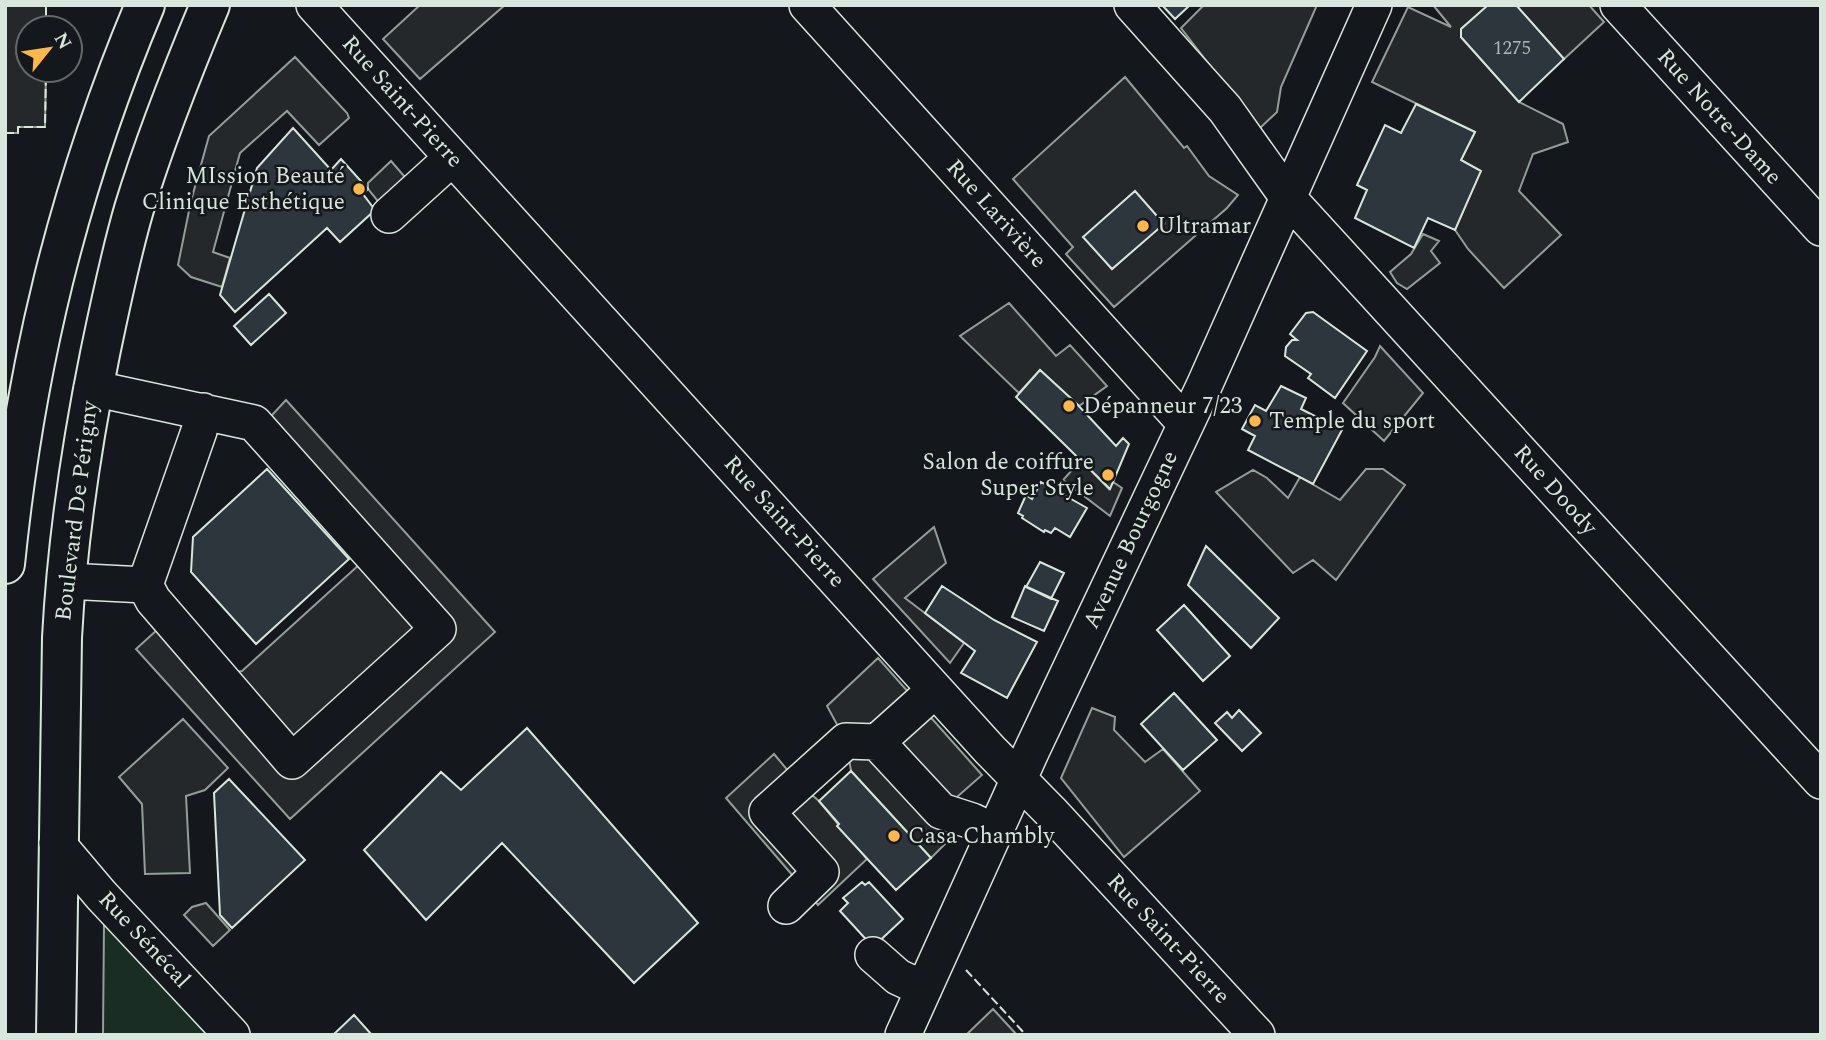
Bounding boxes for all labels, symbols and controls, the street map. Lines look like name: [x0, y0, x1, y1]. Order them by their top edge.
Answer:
north arrow: [14, 14, 84, 84]
text: N: [46, 27, 79, 55]
street label: Rue Saint-Pierre: [333, 28, 471, 176]
house number: 1275: [1493, 34, 1531, 63]
street label: Rue Notre-Dame: [1648, 41, 1790, 193]
street label: Rue Larivière: [937, 151, 1055, 277]
place label: MIssion Beauté Clinique Esthétique: [142, 159, 345, 220]
marker: MIssion Beauté Clinique Esthétique: [351, 181, 367, 197]
place label: Ultramar: [1157, 209, 1251, 244]
marker: Ultramar: [1135, 218, 1151, 234]
place label: Dépanneur 7/23: [1083, 389, 1242, 424]
street label: Boulevard De Périgny: [46, 398, 108, 623]
marker: Dépanneur 7/23: [1061, 398, 1077, 414]
place label: Temple du sport: [1269, 404, 1435, 439]
marker: Temple du sport: [1247, 413, 1263, 429]
street label: Rue Doody: [1505, 437, 1606, 544]
place label: Salon de coiffure Super Style: [923, 445, 1094, 506]
street label: Avenue Bourgogne: [1074, 445, 1188, 635]
street label: Rue Saint-Pierre: [715, 448, 853, 596]
marker: Salon de coiffure Super Style: [1100, 467, 1116, 483]
place label: Casa Chambly: [908, 819, 1055, 854]
marker: Casa Chambly: [886, 828, 902, 844]
street label: Rue Saint-Pierre: [1098, 866, 1238, 1012]
street label: Rue Sénécal: [90, 883, 198, 997]

